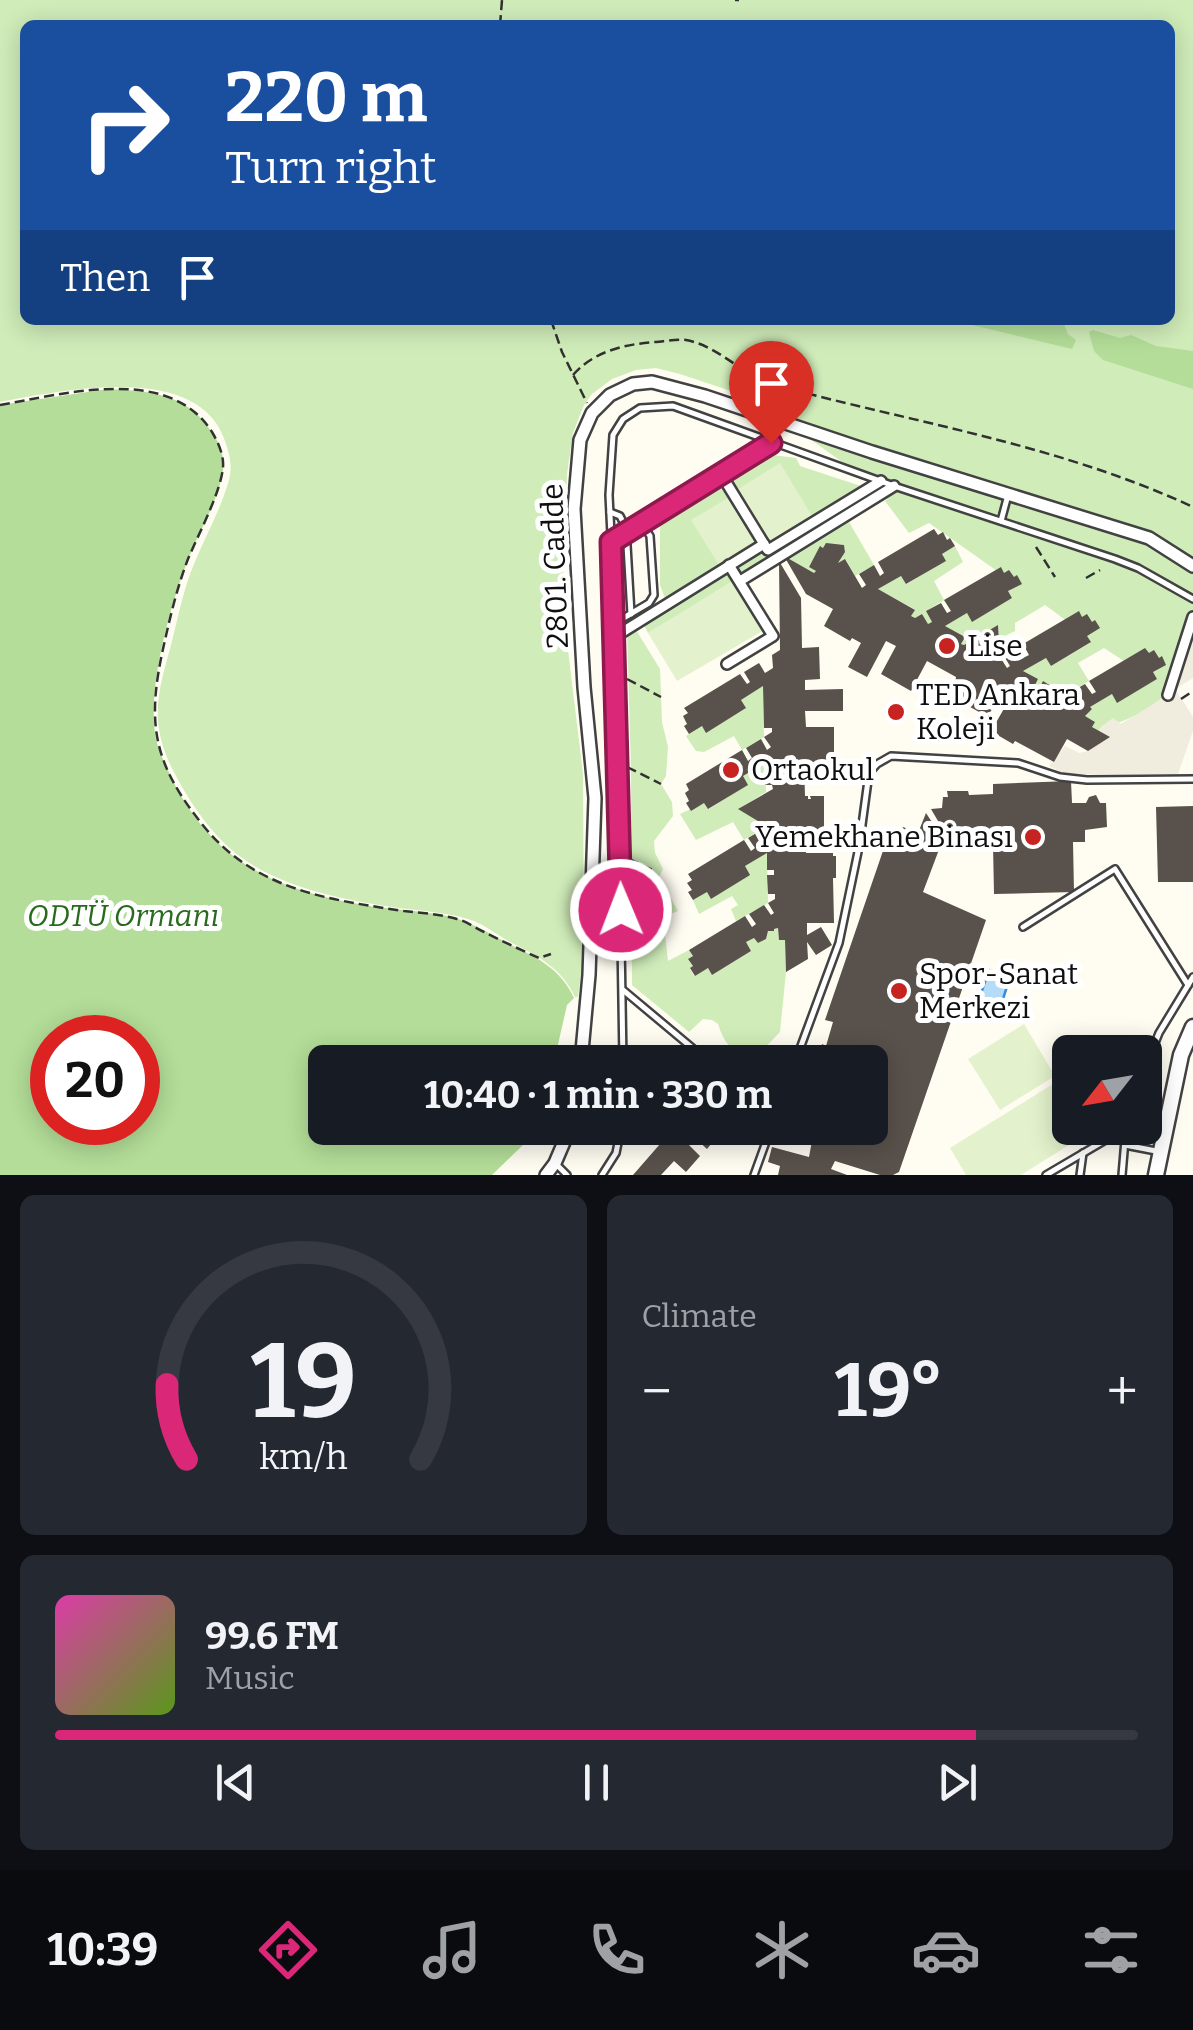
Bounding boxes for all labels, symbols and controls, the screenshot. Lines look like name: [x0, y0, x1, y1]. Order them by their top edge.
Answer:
text: 220 m: [225, 56, 428, 140]
icon: right: [60, 60, 190, 190]
text: Turn right: [225, 141, 437, 195]
icon: arrive: [170, 250, 225, 305]
text: Then: [60, 255, 150, 301]
pin: [729, 341, 814, 444]
icon: arrive: [744, 356, 799, 411]
street label: 2801. Cadde: [534, 483, 576, 649]
place label: Lise: [967, 628, 1023, 664]
marker: Lise: [936, 635, 958, 657]
place label: TED Ankara Koleji: [916, 677, 1080, 747]
marker: TED Ankara Koleji: [885, 701, 907, 723]
place label: Ortaokul: [751, 752, 874, 788]
marker: Ortaokul: [720, 759, 742, 781]
place label: Yemekhane Binası: [755, 819, 1013, 855]
marker: Yemekhane Binası: [1022, 826, 1044, 848]
position arrow: [569, 858, 673, 962]
park label: ODTÜ Ormanı: [27, 898, 219, 934]
place label: Spor-Sanat Merkezi: [919, 956, 1078, 1026]
marker: Spor-Sanat Merkezi: [888, 980, 910, 1002]
speed limit sign: 20: [30, 1015, 160, 1145]
north arrow: [1052, 1035, 1162, 1145]
map controls: [1052, 1035, 1162, 1145]
text: 10:40 · 1 min · 330 m: [424, 1072, 772, 1118]
text: Climate: [642, 1297, 757, 1335]
text: 19: [250, 1320, 356, 1445]
text: 19°: [835, 1346, 944, 1436]
text: −: [642, 1359, 672, 1425]
text: +: [1107, 1359, 1138, 1425]
text: km/h: [259, 1436, 347, 1478]
text: 99.6 FM: [205, 1613, 339, 1659]
text: Music: [205, 1659, 295, 1697]
icon: previous: [208, 1755, 263, 1810]
icon: pause: [569, 1755, 624, 1810]
icon: next: [930, 1755, 985, 1810]
icon: directions: [253, 1915, 323, 1985]
icon: music: [417, 1915, 487, 1985]
icon: phone: [582, 1915, 652, 1985]
icon: climate: [747, 1915, 817, 1985]
icon: car: [911, 1915, 981, 1985]
icon: filters: [1076, 1915, 1146, 1985]
text: 10:39: [47, 1923, 158, 1977]

